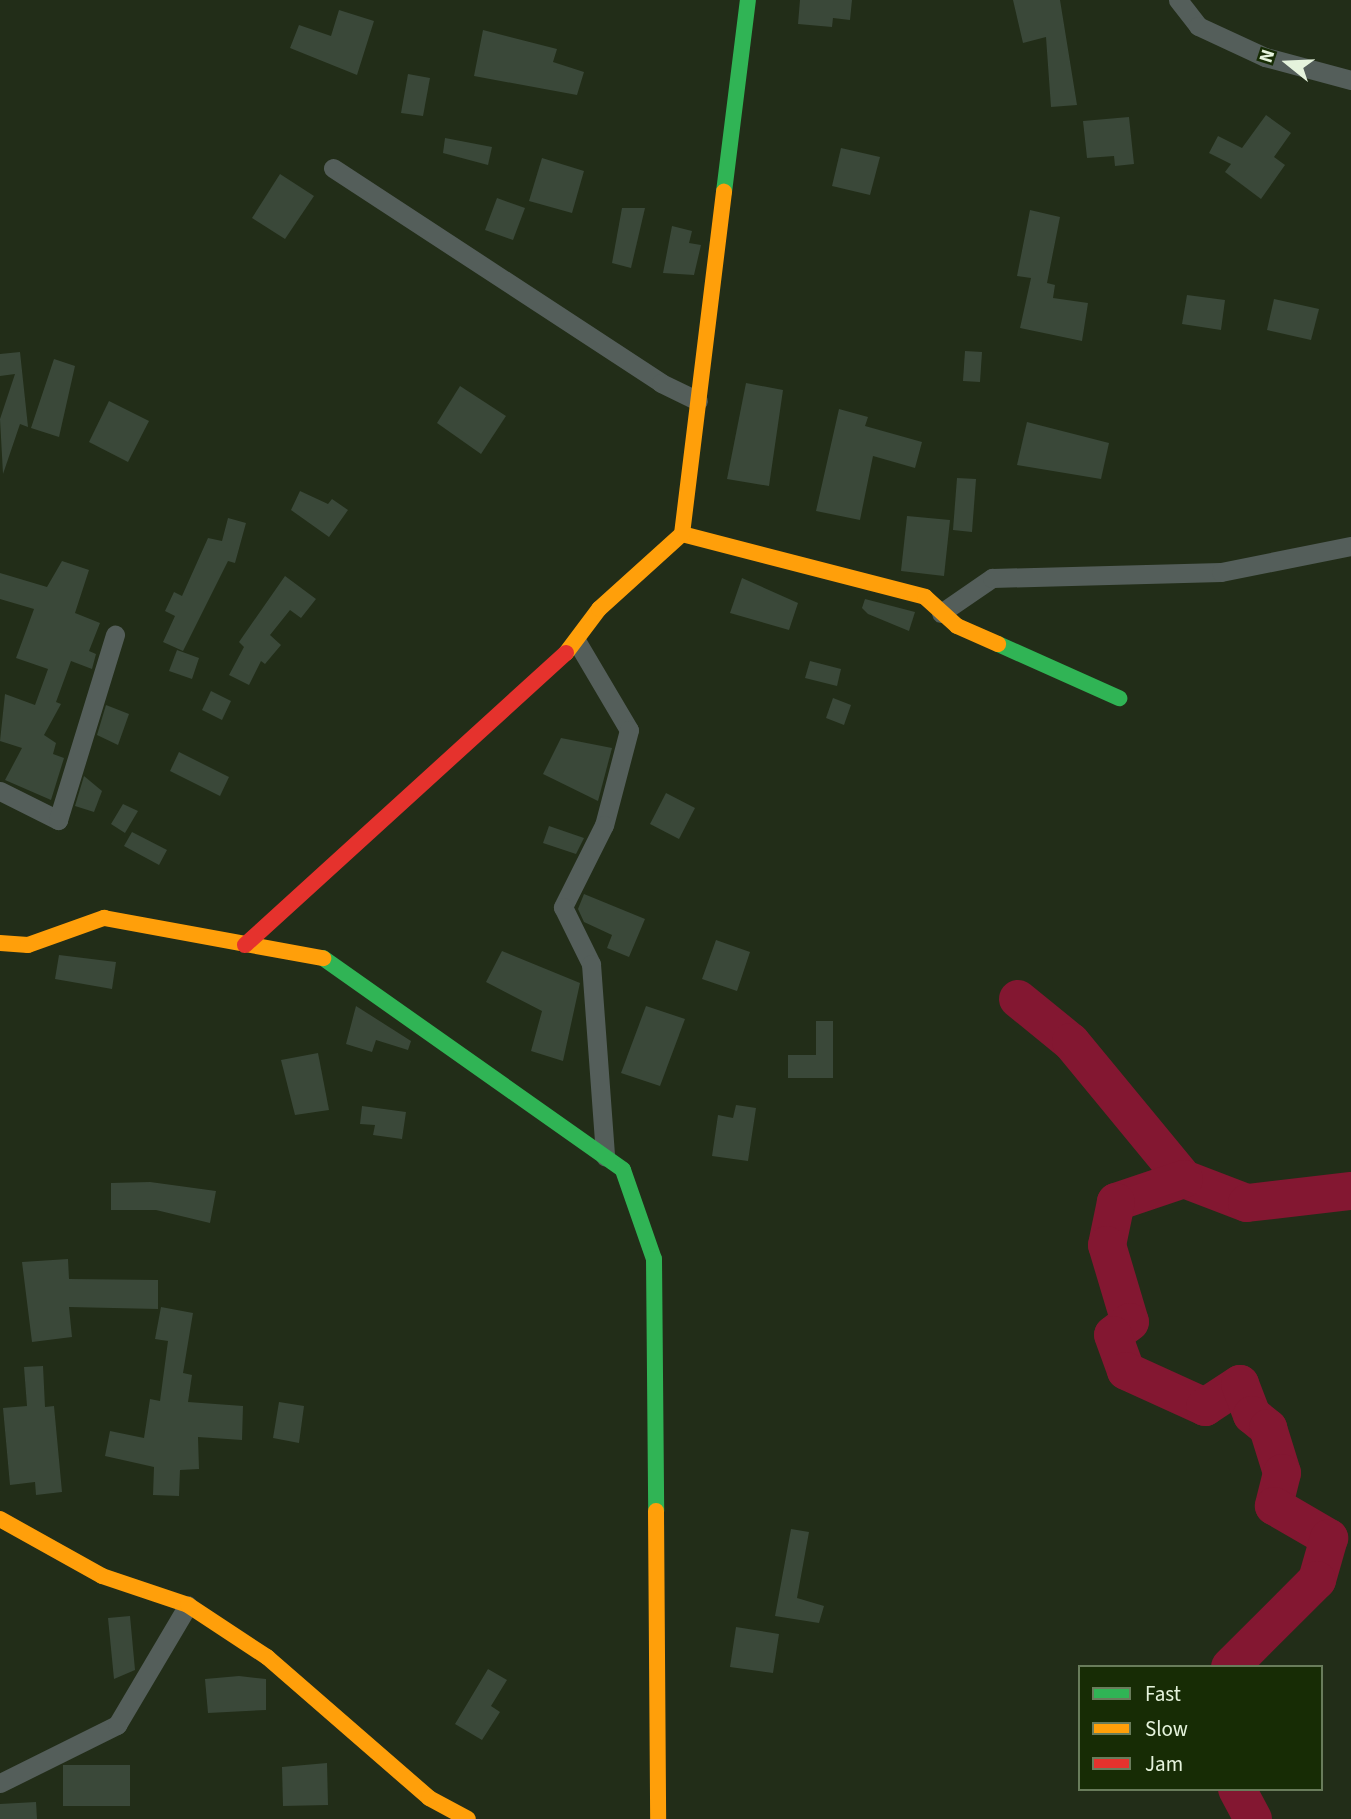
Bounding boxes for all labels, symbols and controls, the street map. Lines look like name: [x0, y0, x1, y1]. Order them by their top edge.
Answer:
north arrow: [1253, 28, 1323, 98]
text: N: [1253, 46, 1282, 67]
legend: [1078, 1665, 1323, 1791]
text: Fast: [1145, 1679, 1181, 1709]
text: Slow: [1145, 1714, 1188, 1744]
text: Jam: [1145, 1749, 1183, 1779]

